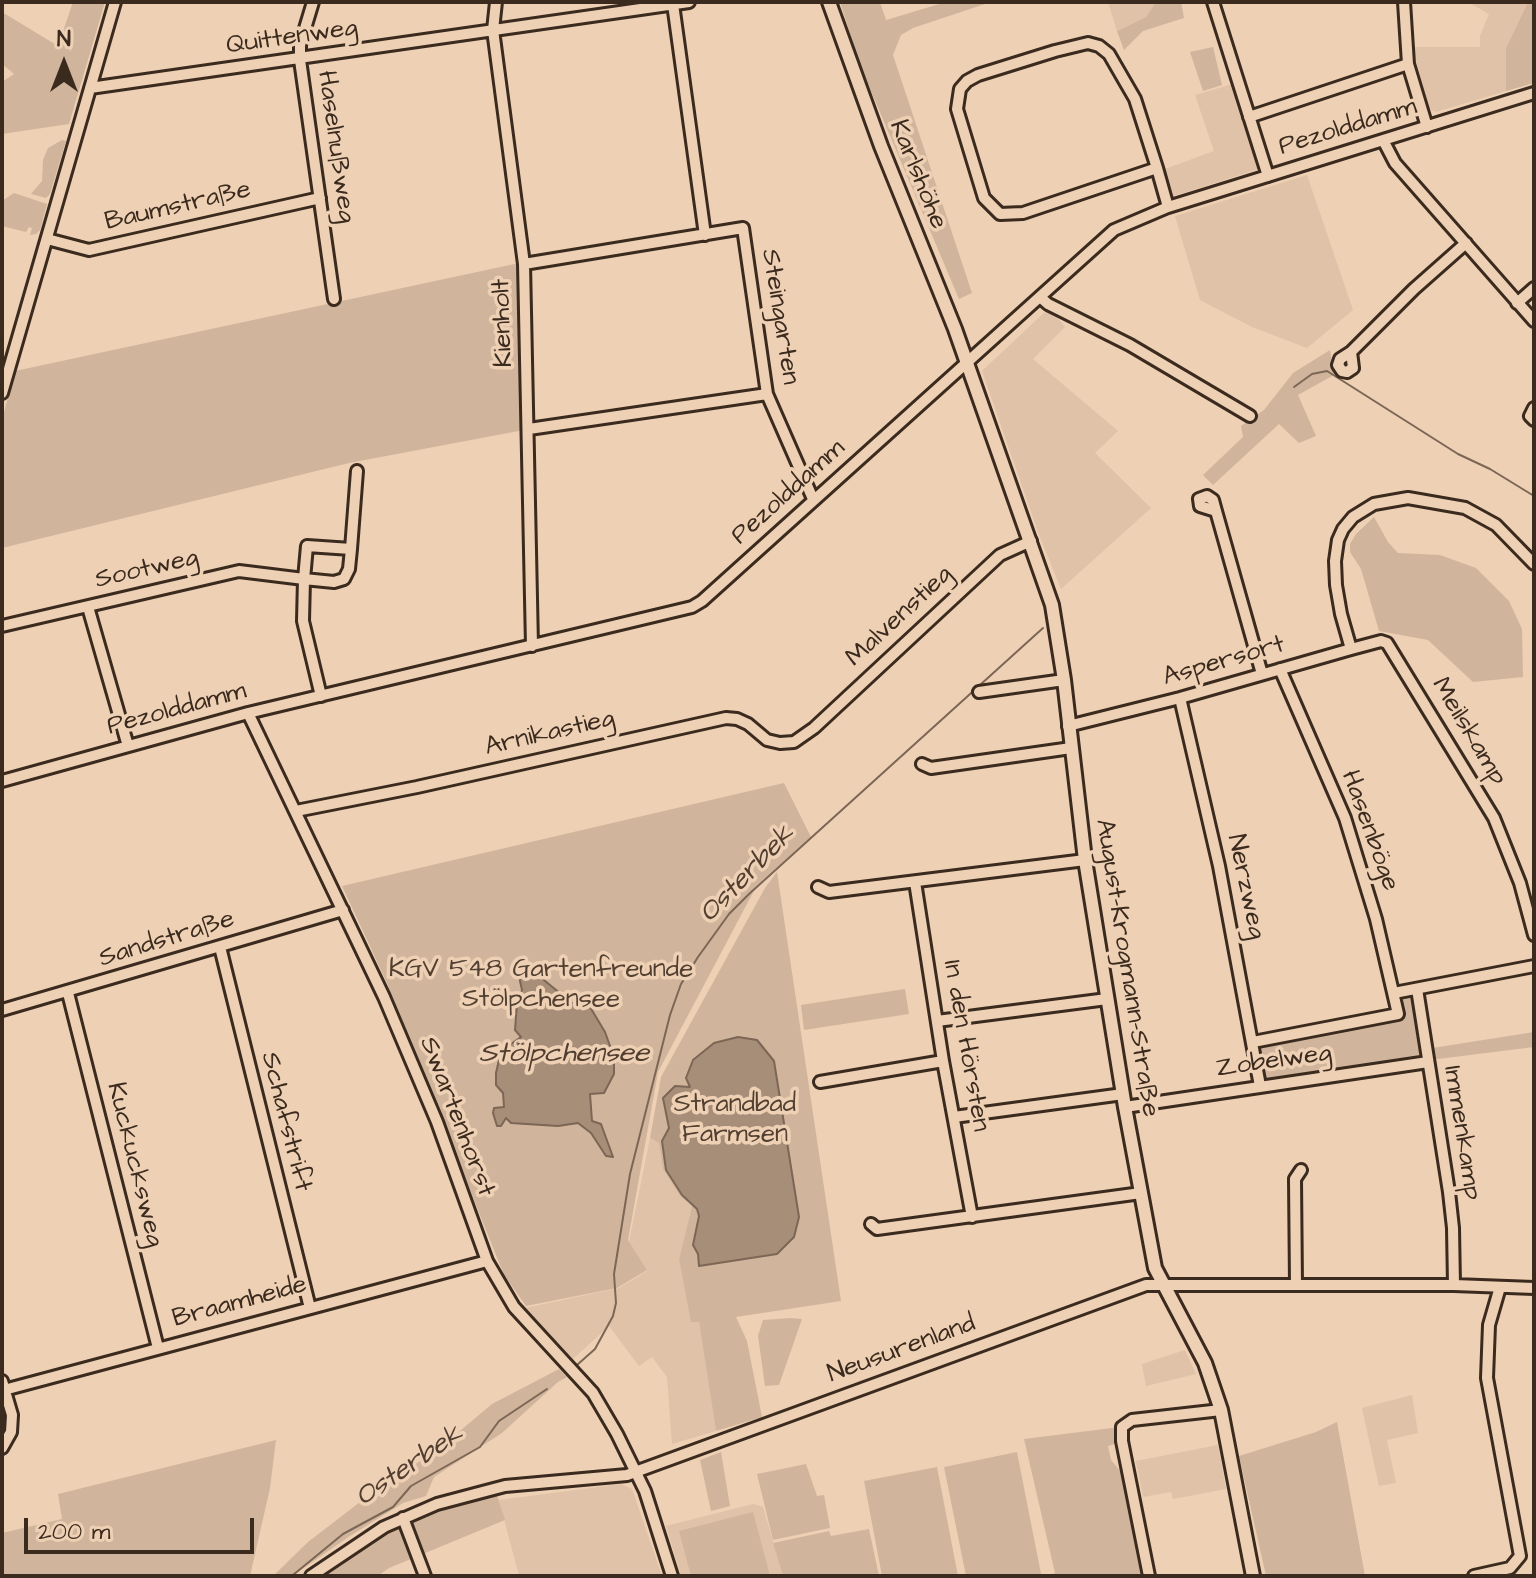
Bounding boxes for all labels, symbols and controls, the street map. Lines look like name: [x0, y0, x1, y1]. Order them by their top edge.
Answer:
street label: Quittenweg: [224, 13, 360, 63]
north arrow: [24, 24, 104, 104]
text: N: [57, 24, 71, 55]
street label: Haselnußweg: [309, 69, 361, 225]
street label: Pezolddamm: [1275, 92, 1421, 164]
street label: Karlshöhe: [881, 116, 953, 234]
street label: Baumstraße: [102, 175, 254, 239]
street label: Steingarten: [753, 247, 805, 387]
street label: Kienholt: [487, 278, 521, 368]
street label: Pezolddamm: [726, 434, 852, 552]
street label: Sootweg: [92, 543, 202, 597]
street label: Malvenstieg: [840, 560, 960, 674]
street label: Aspersort: [1160, 630, 1288, 694]
street label: Meilskamp: [1424, 672, 1512, 792]
street label: Pezolddamm: [104, 676, 250, 744]
street label: Arnikastieg: [482, 704, 618, 764]
street label: Hasenböge: [1333, 767, 1405, 895]
street label: August-Krogmann-Straße: [1087, 817, 1165, 1119]
water label: Osterbek: [693, 819, 803, 931]
street label: Nerzweg: [1219, 832, 1271, 942]
street label: Sandstraße: [96, 905, 238, 975]
park label: KGV 548 Gartenfreunde Stölpchensee: [389, 955, 693, 1016]
street label: In den Hörsten: [935, 958, 995, 1134]
street label: Swartenhorst: [411, 1033, 501, 1201]
water label: Stölpchensee: [479, 1038, 649, 1072]
street label: Zobelweg: [1214, 1038, 1334, 1086]
street label: Schafstrift: [253, 1049, 317, 1195]
street label: Immenkamp: [1435, 1064, 1487, 1202]
street label: Kuckucksweg: [98, 1079, 170, 1251]
park label: Strandbad Farmsen: [674, 1090, 796, 1152]
street label: Braamheide: [169, 1270, 311, 1336]
street label: Neusurenland: [824, 1309, 980, 1391]
water label: Osterbek: [350, 1419, 470, 1515]
scale bar: [28, 1502, 258, 1552]
text: 200 m: [38, 1515, 110, 1549]

